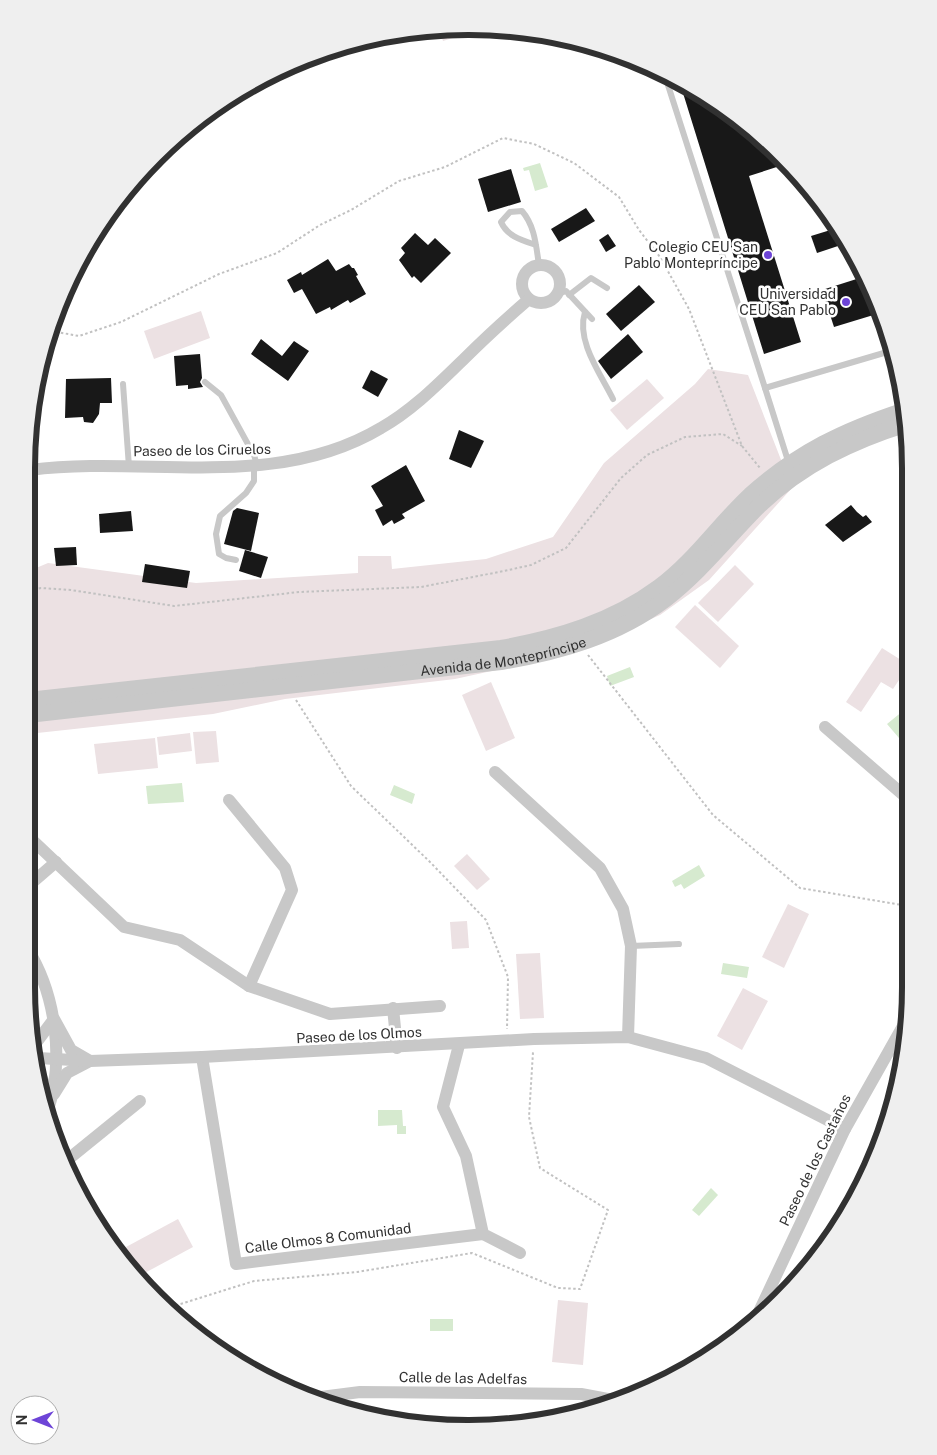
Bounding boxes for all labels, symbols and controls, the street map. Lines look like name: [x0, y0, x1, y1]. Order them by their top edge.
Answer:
place label: Colegio CEU San Pablo Montepríncipe: [624, 239, 758, 271]
marker: Colegio CEU San Pablo Montepríncipe: [762, 249, 774, 261]
place label: Universidad CEU San Pablo: [739, 286, 836, 318]
marker: Universidad CEU San Pablo: [840, 296, 852, 308]
street label: Paseo de los Ciruelos: [133, 441, 271, 459]
street label: Avenida de Montepríncipe: [419, 634, 588, 679]
street label: Paseo de los Olmos: [296, 1024, 422, 1046]
street label: Paseo de los Castaños: [776, 1091, 854, 1229]
street label: Calle Olmos 8 Comunidad: [244, 1220, 412, 1256]
street label: Calle de las Adelfas: [399, 1369, 527, 1387]
north arrow: [10, 1395, 60, 1445]
text: N: [14, 1415, 30, 1425]

